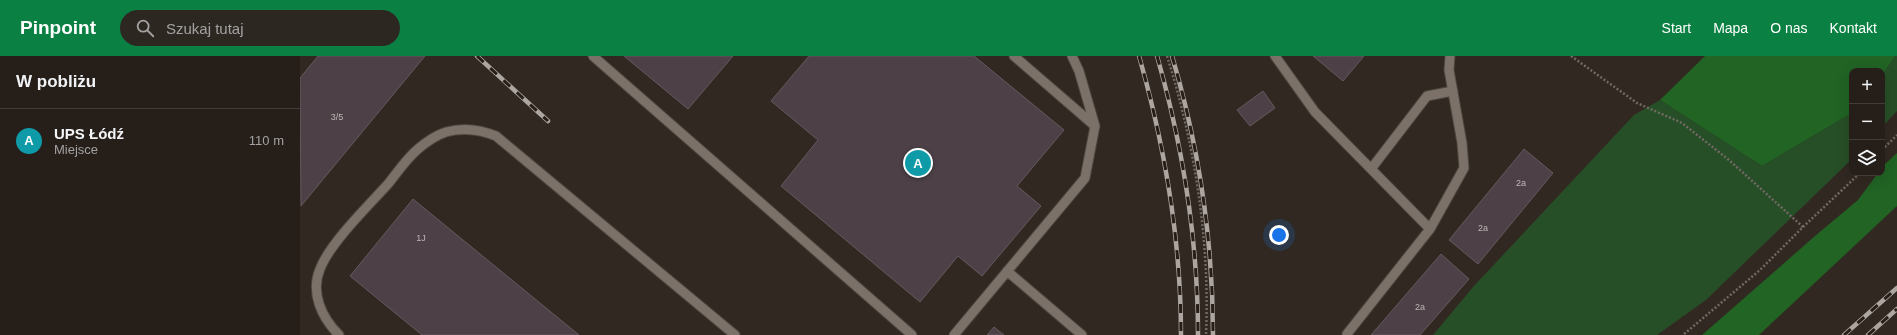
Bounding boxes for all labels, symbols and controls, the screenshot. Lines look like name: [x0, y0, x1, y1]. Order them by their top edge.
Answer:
search box: [120, 10, 400, 46]
text: Pinpoint: [20, 17, 96, 38]
icon: search: [134, 17, 156, 39]
text: Szukaj tutaj: [166, 20, 244, 37]
text: Start: [1662, 20, 1691, 36]
text: Mapa: [1713, 20, 1748, 36]
text: O nas: [1770, 20, 1808, 36]
text: Kontakt: [1830, 20, 1877, 36]
map controls: [1849, 68, 1885, 176]
button: +: [1849, 68, 1885, 104]
text: W pobliżu: [16, 72, 96, 91]
button: −: [1849, 104, 1885, 140]
house number: 3/5: [331, 112, 343, 122]
text: UPS Łódź: [54, 125, 124, 142]
text: A: [24, 133, 34, 148]
text: 110 m: [249, 133, 284, 148]
button: layers: [1849, 140, 1885, 176]
text: Miejsce: [54, 142, 98, 157]
pin: A: [905, 148, 931, 178]
house number: 2a: [1516, 178, 1526, 188]
house number: 2a: [1478, 223, 1488, 233]
your location: [1269, 225, 1289, 245]
house number: 1J: [416, 233, 426, 243]
house number: 2a: [1415, 302, 1425, 312]

